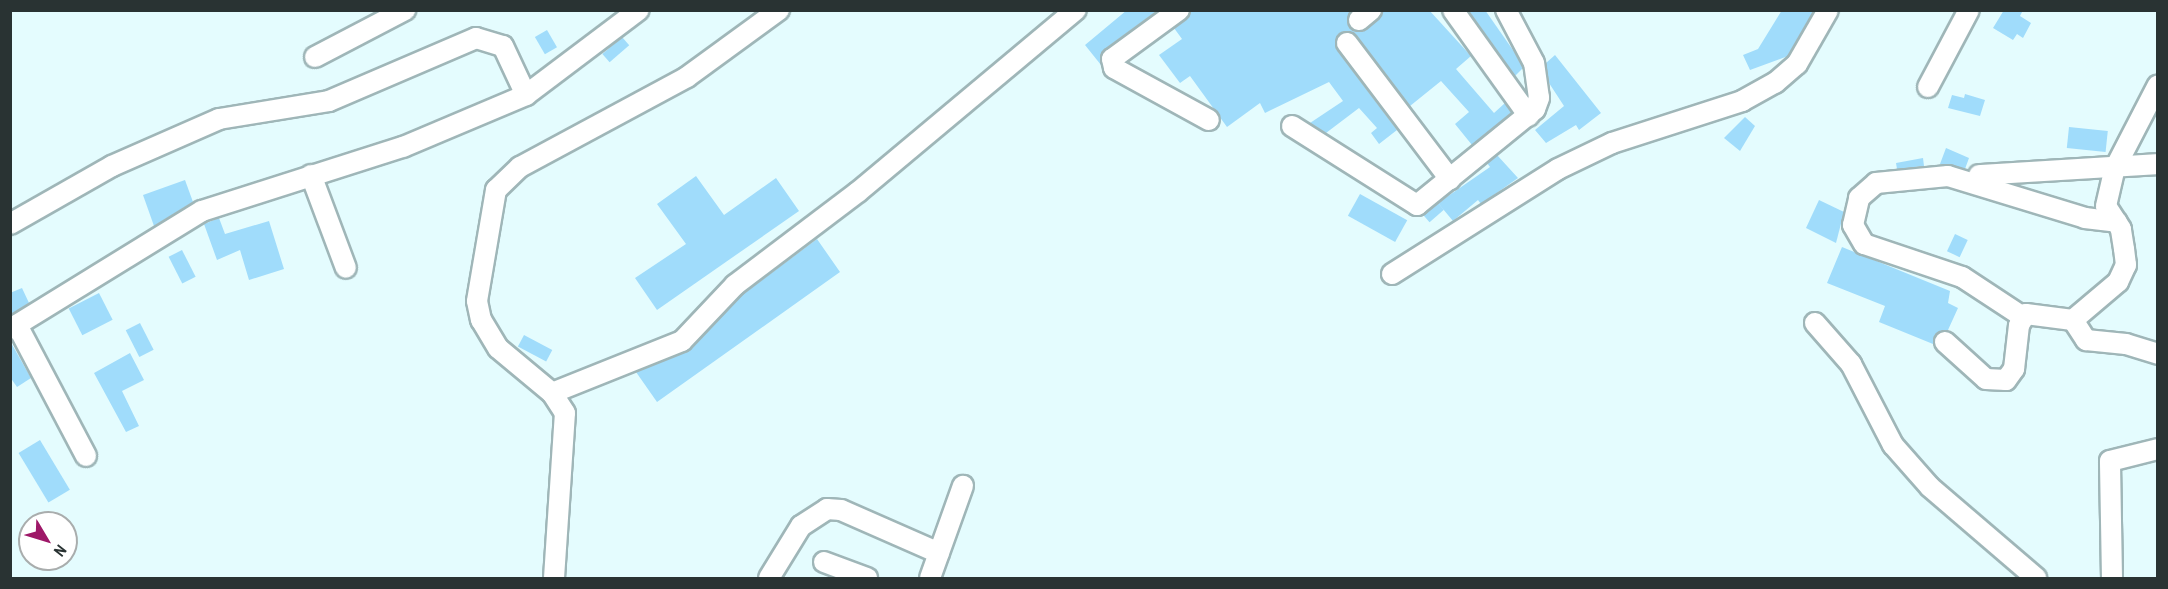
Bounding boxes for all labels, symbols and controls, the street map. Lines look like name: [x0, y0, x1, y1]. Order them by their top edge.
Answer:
north arrow: [18, 511, 78, 571]
text: N: [49, 540, 72, 561]

